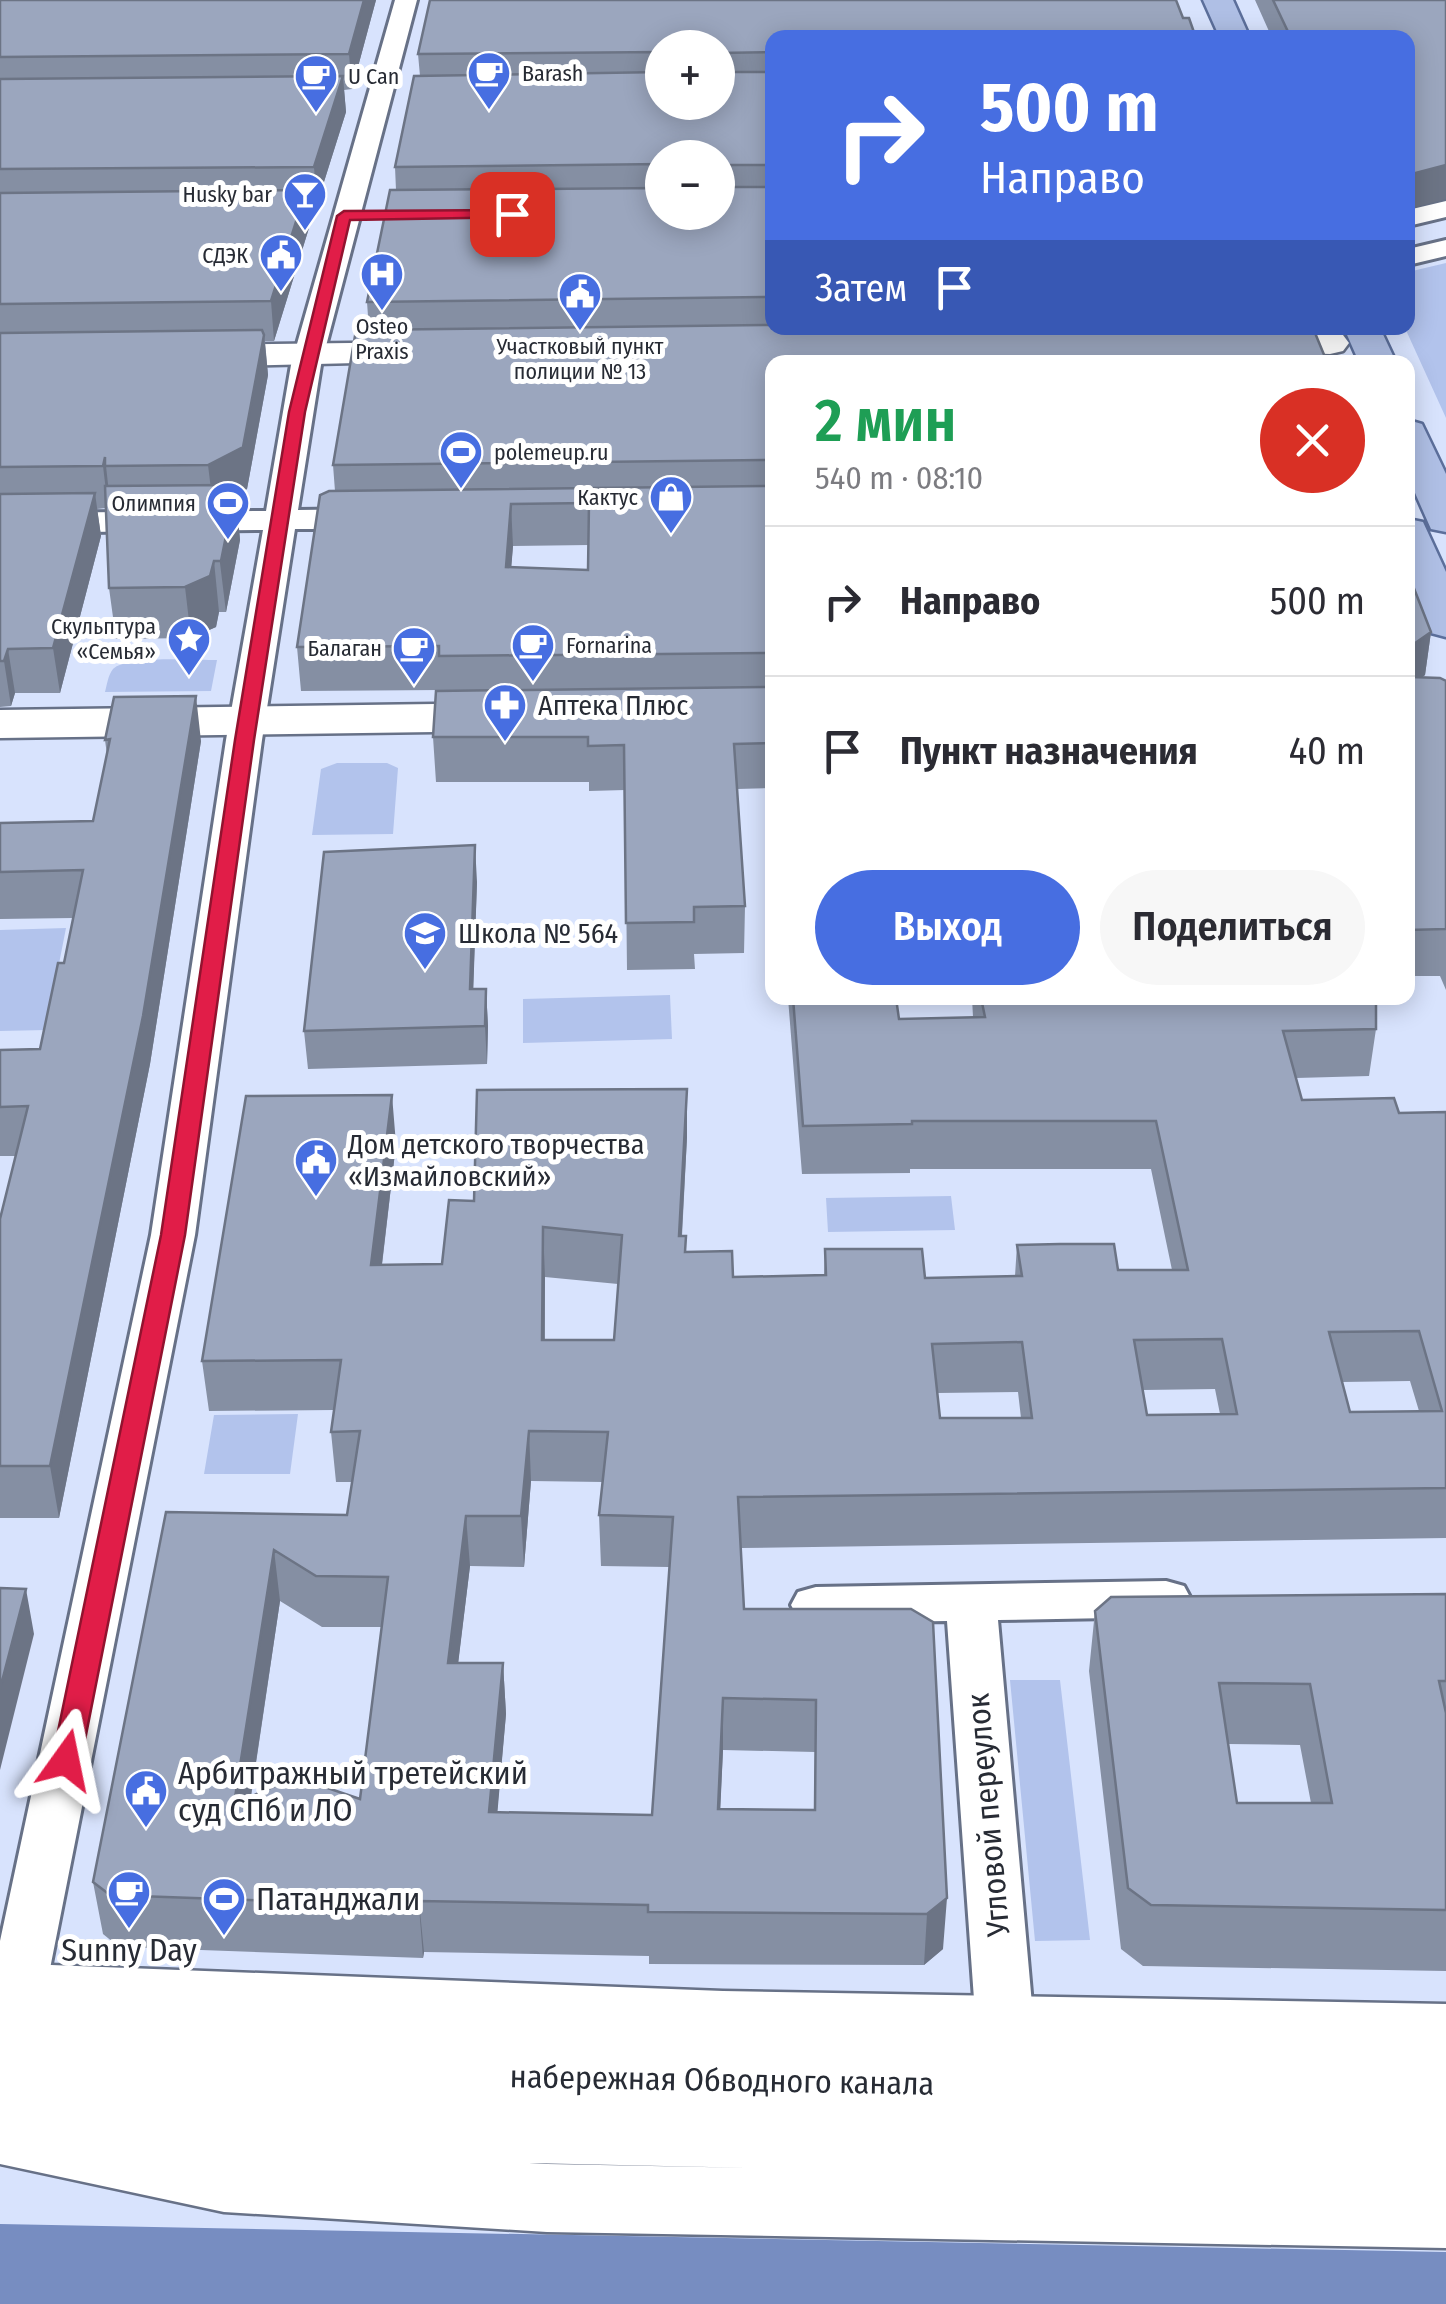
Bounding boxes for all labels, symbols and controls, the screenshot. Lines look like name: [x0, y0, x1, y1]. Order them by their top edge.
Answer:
map controls: [645, 30, 735, 230]
button: +: [645, 30, 735, 120]
cafe icon: Barash: [466, 50, 512, 111]
cafe icon: U Can: [293, 53, 339, 114]
place label: Barash: [522, 60, 583, 87]
place label: U Can: [348, 63, 399, 90]
text: 500 m: [980, 66, 1159, 150]
icon: right: [815, 70, 945, 200]
button: −: [645, 140, 735, 230]
text: Направо: [980, 151, 1145, 205]
bar icon: Husky bar: [282, 171, 328, 232]
pin: [470, 172, 555, 257]
place label: Husky bar: [183, 181, 272, 208]
icon: arrive: [485, 187, 540, 242]
public building icon: СДЭК: [258, 232, 304, 293]
place label: СДЭК: [202, 242, 248, 269]
hospital icon: Osteo Praxis: [359, 251, 405, 312]
icon: arrive: [927, 260, 982, 315]
text: Затем: [815, 265, 907, 311]
public building icon: Участковый пункт полиции № 13: [557, 271, 603, 332]
place label: Osteo Praxis: [355, 313, 409, 365]
place label: Участковый пункт полиции № 13: [496, 333, 664, 385]
text: 2 мин: [815, 385, 956, 457]
button: close: [1260, 388, 1365, 493]
sports icon: polemeup.ru: [438, 429, 484, 490]
place label: polemeup.ru: [494, 439, 608, 466]
text: 540 m · 08:10: [815, 459, 983, 497]
shop icon: Кактус: [648, 474, 694, 535]
sports icon: Олимпия: [205, 480, 251, 541]
place label: Кактус: [577, 484, 639, 511]
place label: Олимпия: [111, 490, 196, 517]
icon: right: [815, 574, 870, 629]
text: Направо: [900, 578, 1040, 624]
text: 500 m: [1270, 578, 1365, 624]
place label: Скульптура «Семья»: [51, 613, 156, 665]
place icon: Скульптура «Семья»: [166, 616, 212, 677]
cafe icon: Fornarina: [510, 622, 556, 683]
cafe icon: Балаган: [391, 625, 437, 686]
place label: Fornarina: [566, 632, 652, 659]
place label: Балаган: [307, 635, 382, 662]
pharmacy icon: Аптека Плюс: [482, 682, 528, 743]
place label: Аптека Плюс: [538, 689, 688, 722]
icon: arrive: [815, 724, 870, 779]
text: Пункт назначения: [900, 728, 1198, 774]
text: 40 m: [1289, 728, 1365, 774]
button: Выход: [815, 870, 1080, 985]
button: Поделиться: [1100, 870, 1365, 985]
school or university icon: Школа № 564: [402, 910, 448, 971]
place label: Школа № 564: [458, 917, 618, 950]
place label: Дом детского творчества «Измайловский»: [347, 1128, 644, 1193]
public building icon: Дом детского творчества «Измайловский»: [293, 1137, 339, 1198]
street label: Угловой переулок: [958, 1692, 1018, 1939]
position arrow: [14, 1708, 118, 1812]
place label: Арбитражный третейский суд СПб и ЛО: [178, 1754, 528, 1829]
public building icon: Арбитражный третейский суд СПб и ЛО: [123, 1768, 169, 1829]
cafe icon: Sunny Day: [106, 1869, 152, 1930]
sports icon: Патанджали: [201, 1876, 247, 1937]
place label: Патанджали: [256, 1880, 420, 1918]
place label: Sunny Day: [61, 1931, 198, 1969]
street label: набережная Обводного канала: [509, 2057, 935, 2103]

